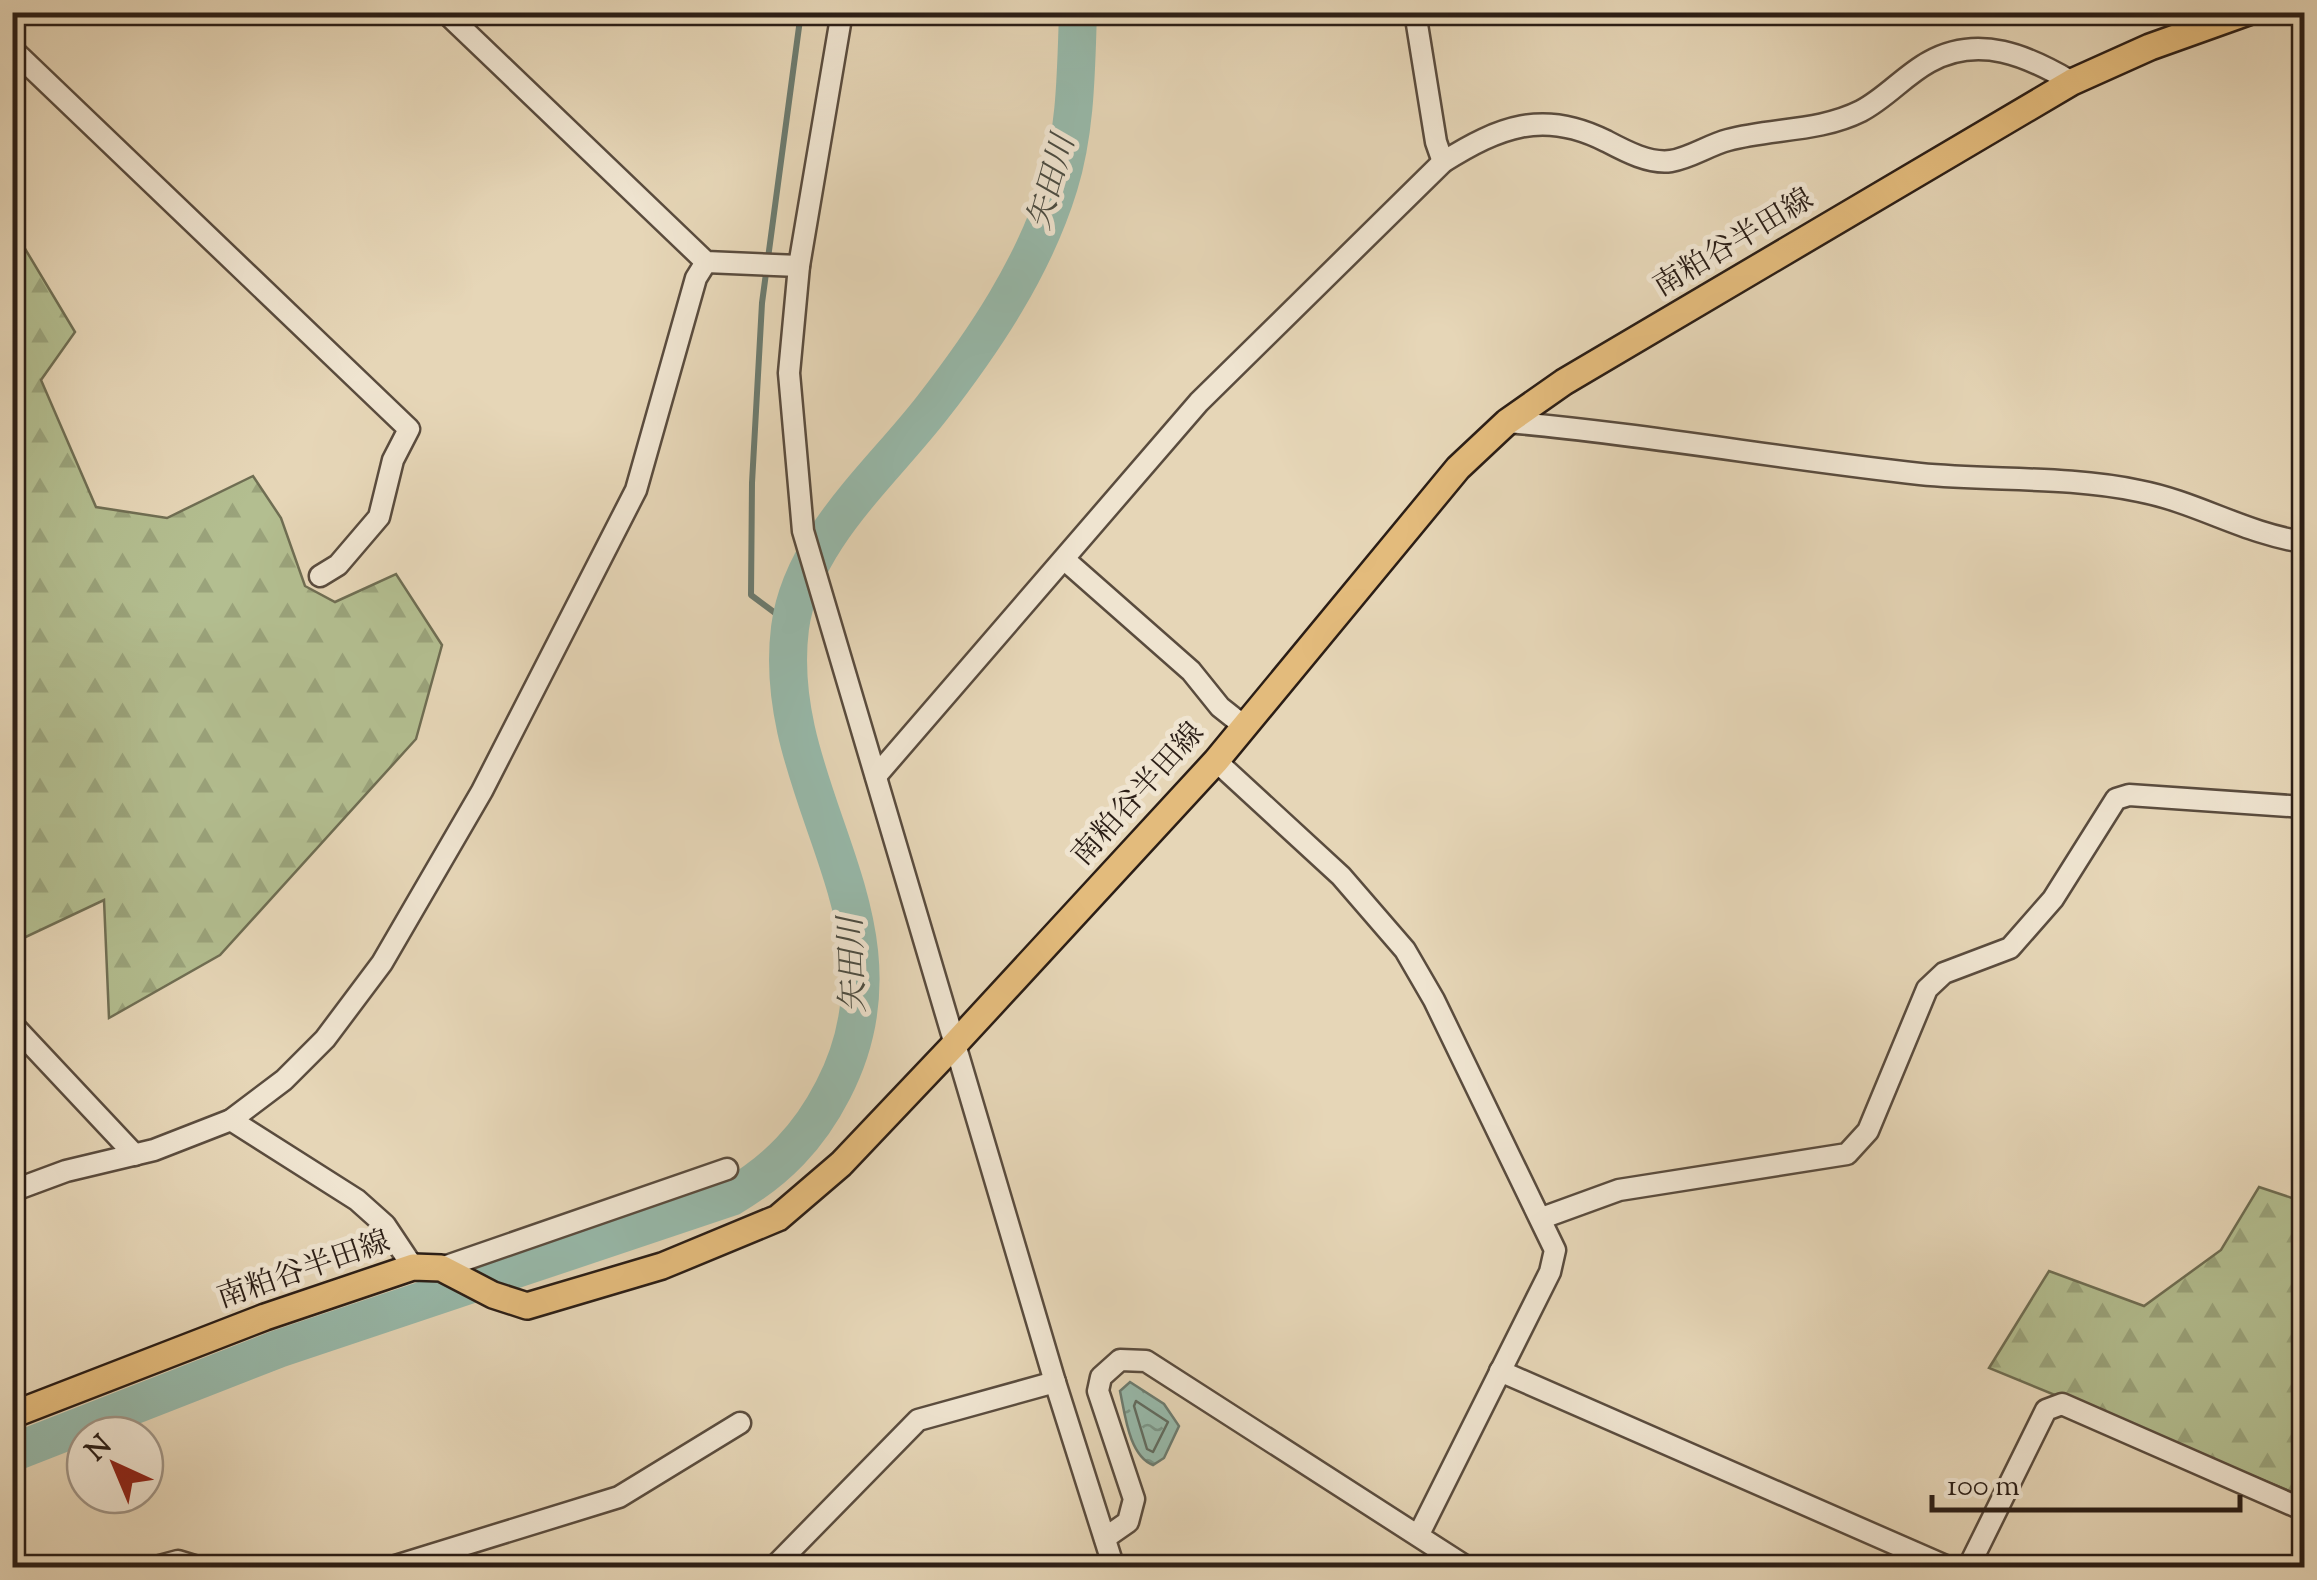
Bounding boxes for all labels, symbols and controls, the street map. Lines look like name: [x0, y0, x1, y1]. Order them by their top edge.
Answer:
water label: 矢田川: [1018, 128, 1089, 235]
street label: 南粕谷半田線: [1646, 179, 1822, 309]
street label: 南粕谷半田線: [1063, 714, 1215, 876]
water label: 矢田川: [829, 913, 879, 1014]
street label: 南粕谷半田線: [212, 1221, 396, 1321]
north arrow: [65, 1415, 165, 1515]
text: N: [78, 1427, 122, 1471]
scale bar: [1932, 1450, 2240, 1512]
text: 100 m: [1947, 1466, 2020, 1509]

